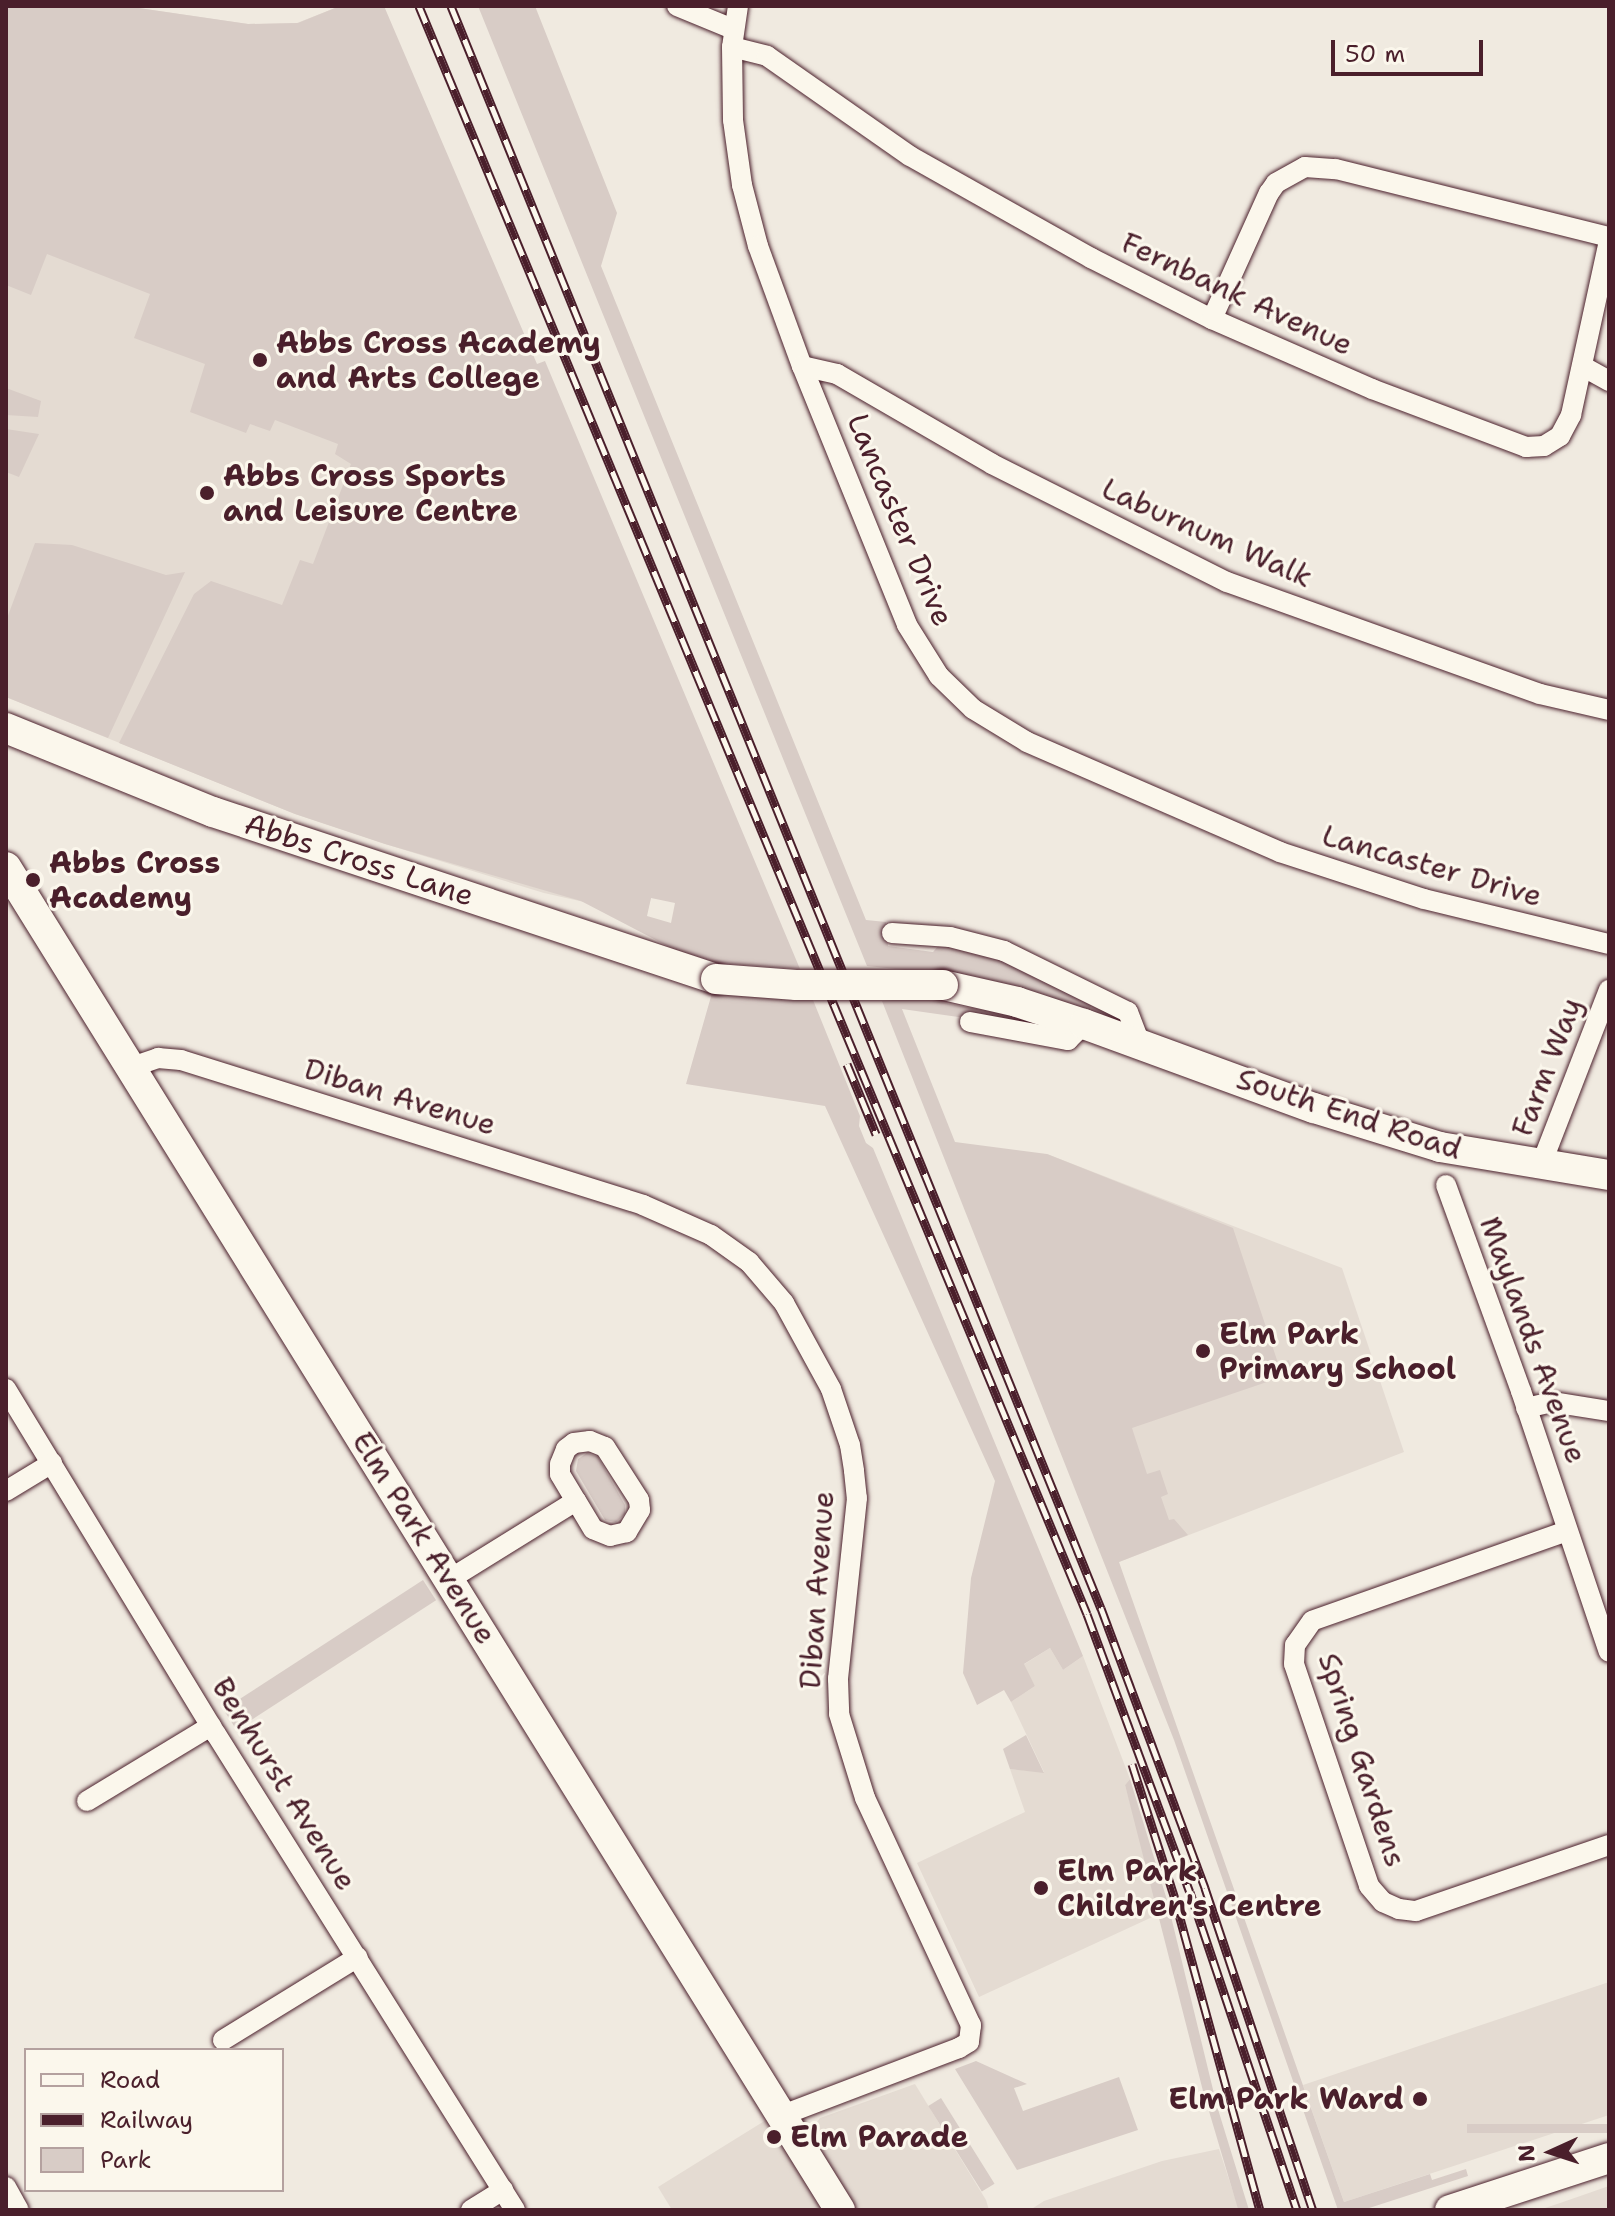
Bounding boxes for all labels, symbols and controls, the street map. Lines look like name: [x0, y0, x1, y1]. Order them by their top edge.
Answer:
scale bar: [1335, 24, 1487, 74]
text: 50 m: [1345, 38, 1405, 70]
street label: Fernbank Avenue: [1116, 225, 1358, 363]
place label: Abbs Cross Academy and Arts College: [276, 325, 601, 396]
marker: Abbs Cross Academy and Arts College: [251, 351, 269, 369]
street label: Lancaster Drive: [839, 408, 961, 632]
place label: Abbs Cross Sports and Leisure Centre: [223, 458, 518, 528]
street label: Laburnum Walk: [1096, 470, 1318, 596]
marker: Abbs Cross Sports and Leisure Centre: [198, 484, 216, 502]
street label: Abbs Cross Lane: [240, 806, 478, 914]
street label: Lancaster Drive: [1318, 817, 1546, 915]
place label: Abbs Cross Academy: [49, 845, 220, 916]
marker: Abbs Cross Academy: [24, 871, 42, 889]
street label: Farm Way: [1504, 992, 1590, 1142]
street label: Diban Avenue: [300, 1051, 500, 1143]
street label: South End Road: [1232, 1061, 1466, 1167]
street label: Maylands Avenue: [1472, 1212, 1594, 1468]
place label: Elm Park Primary School: [1219, 1316, 1456, 1386]
marker: Elm Park Primary School: [1194, 1342, 1212, 1360]
street label: Elm Park Avenue: [344, 1425, 504, 1651]
street label: Diban Avenue: [792, 1490, 842, 1690]
street label: Spring Gardens: [1310, 1648, 1414, 1872]
street label: Benhurst Avenue: [204, 1671, 364, 1897]
place label: Elm Park Children's Centre: [1057, 1853, 1322, 1924]
marker: Elm Park Children's Centre: [1032, 1879, 1050, 1897]
legend: [24, 2048, 284, 2192]
text: Road: [100, 2064, 160, 2096]
place label: Elm Park Ward: [1168, 2081, 1404, 2117]
marker: Elm Park Ward: [1411, 2090, 1429, 2108]
text: Railway: [100, 2104, 193, 2136]
north arrow: [1511, 2112, 1591, 2192]
place label: Elm Parade: [790, 2119, 969, 2155]
marker: Elm Parade: [765, 2128, 783, 2146]
text: Park: [100, 2144, 152, 2176]
text: N: [1512, 2144, 1541, 2163]

